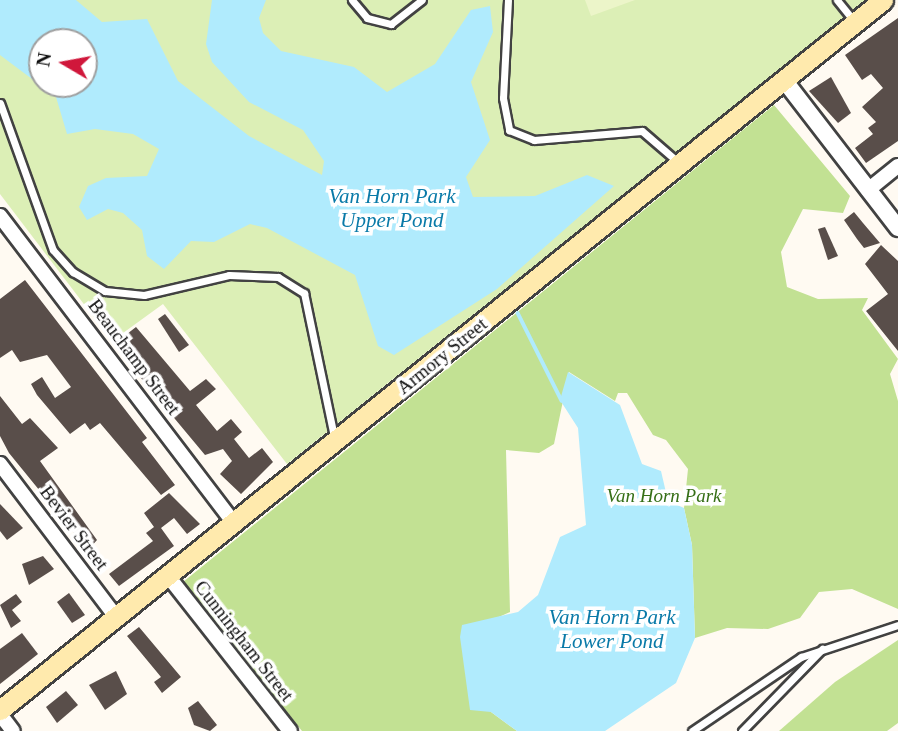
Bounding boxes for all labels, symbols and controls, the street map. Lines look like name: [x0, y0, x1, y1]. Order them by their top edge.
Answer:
north arrow: [28, 28, 98, 98]
text: N: [32, 51, 55, 68]
water label: Van Horn Park Upper Pond: [328, 183, 456, 233]
street label: Beauchamp Street: [83, 295, 185, 419]
street label: Armory Street: [392, 313, 492, 399]
street label: Bevier Street: [35, 481, 113, 575]
park label: Van Horn Park: [606, 485, 722, 507]
street label: Cunningham Street: [190, 576, 298, 706]
water label: Van Horn Park Lower Pond: [548, 604, 676, 654]

